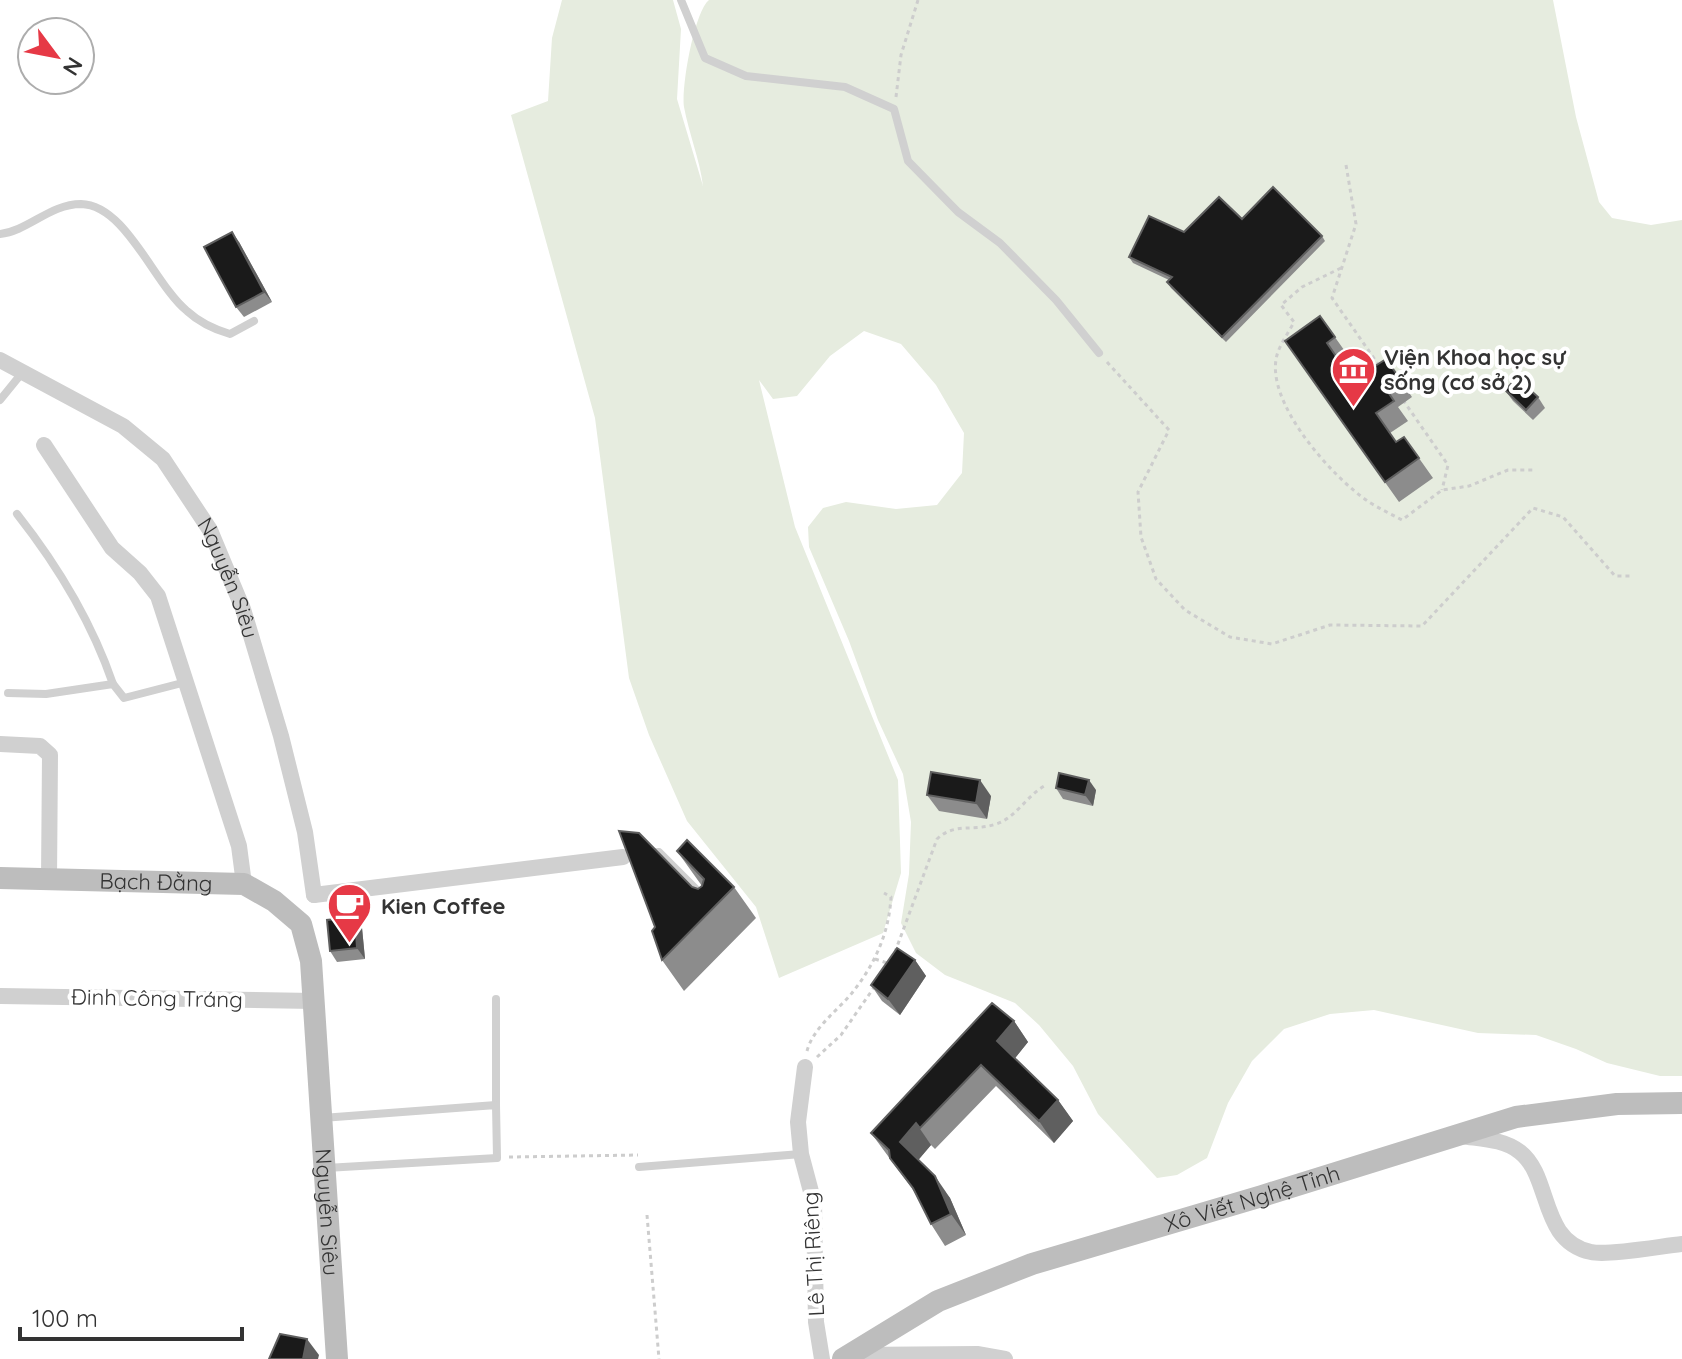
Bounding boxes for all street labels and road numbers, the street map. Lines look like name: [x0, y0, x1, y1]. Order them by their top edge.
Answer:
street label: Nguyễn Siêu: [191, 512, 265, 641]
street label: Bạch Đằng: [99, 866, 213, 897]
street label: Đinh Công Tráng: [71, 983, 243, 1013]
street label: Nguyễn Siêu: [309, 1147, 346, 1277]
street label: Xô Viết Nghệ Tỉnh: [1161, 1159, 1343, 1238]
street label: Lê Thị Riêng: [796, 1191, 830, 1317]

